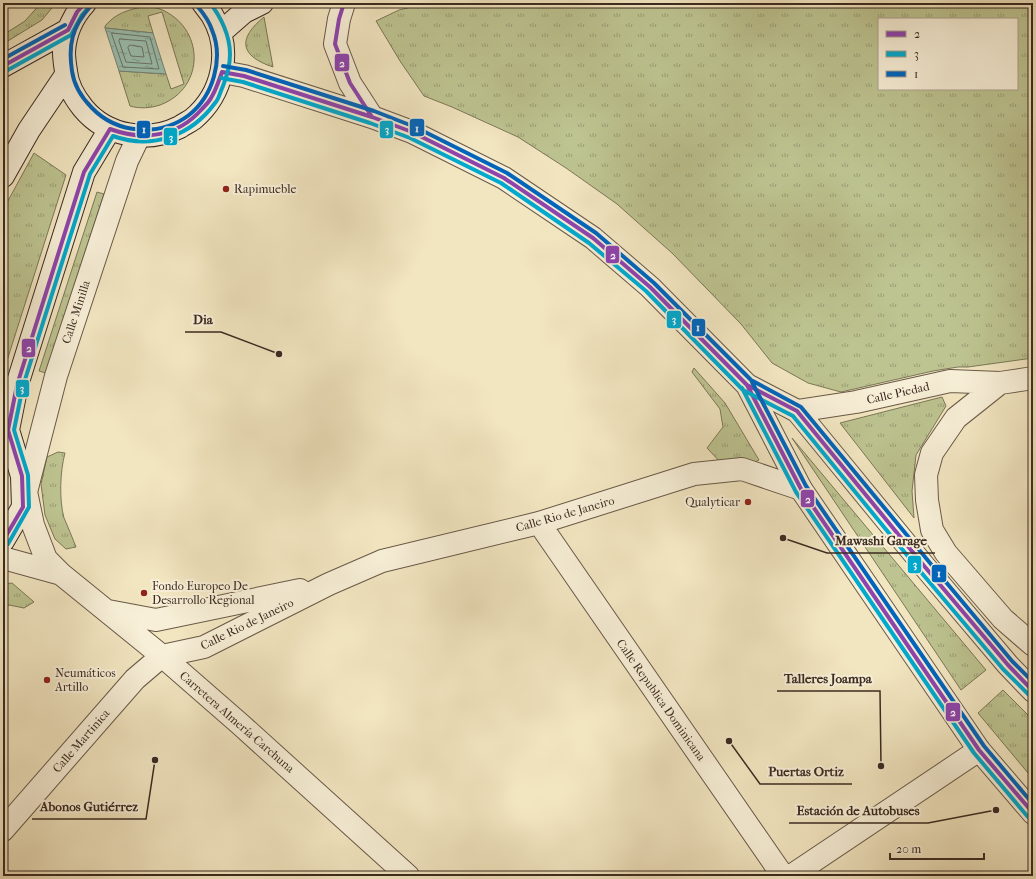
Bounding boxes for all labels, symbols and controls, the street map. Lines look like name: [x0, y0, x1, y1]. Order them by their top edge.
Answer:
legend: [878, 18, 1018, 90]
text: 2: [914, 27, 920, 41]
text: 3: [914, 47, 919, 61]
line badge: 2: [334, 53, 350, 72]
text: 2: [339, 57, 345, 70]
text: 1: [914, 67, 918, 81]
line badge: 1: [409, 118, 425, 137]
line badge: 1: [136, 120, 151, 139]
line badge: 3: [379, 120, 394, 139]
text: 1: [415, 122, 419, 135]
text: 1: [142, 123, 146, 136]
text: 3: [385, 123, 390, 136]
line badge: 3: [163, 127, 178, 146]
text: 3: [169, 131, 174, 144]
place label: Rapimueble: [234, 182, 296, 196]
marker: Rapimueble: [221, 184, 231, 194]
line badge: 2: [605, 245, 620, 264]
text: 2: [610, 249, 616, 262]
street label: Calle Minilla: [59, 278, 93, 346]
callout: Dia: [185, 307, 221, 332]
line badge: 3: [666, 310, 682, 329]
text: Dia: [193, 312, 214, 327]
text: 3: [672, 313, 677, 326]
line badge: 1: [691, 318, 706, 337]
text: 1: [696, 321, 700, 334]
line badge: 2: [21, 338, 36, 358]
text: 2: [26, 342, 32, 355]
line badge: 3: [15, 379, 30, 398]
street label: Calle Piedad: [865, 379, 931, 407]
text: 3: [20, 382, 25, 395]
line badge: 2: [800, 489, 815, 508]
street label: Calle Rio de Janeiro: [514, 493, 616, 535]
text: 2: [805, 493, 811, 506]
place label: Qualyticar: [685, 495, 741, 509]
marker: Qualyticar: [743, 497, 753, 507]
callout: Mawashi Garage: [827, 528, 935, 553]
text: Mawashi Garage: [834, 533, 928, 549]
line badge: 3: [907, 555, 922, 574]
text: 3: [913, 558, 918, 571]
line badge: 1: [931, 564, 947, 583]
text: 1: [937, 567, 941, 580]
place label: Fondo Europeo De Desarrollo Regional: [152, 579, 255, 607]
marker: Fondo Europeo De Desarrollo Regional: [139, 588, 149, 598]
street label: Calle Rio de Janeiro: [198, 595, 296, 653]
street label: Calle Republica Dominicana: [614, 637, 709, 764]
place label: Neumáticos Artillo: [54, 666, 116, 694]
callout: Talleres Joampa: [777, 666, 880, 691]
street label: Carretera Almería-Carchuna: [177, 668, 297, 776]
text: Talleres Joampa: [783, 671, 873, 687]
marker: Neumáticos Artillo: [42, 675, 52, 685]
line badge: 2: [945, 702, 961, 722]
street label: Calle Martinica: [50, 706, 113, 776]
text: 2: [950, 706, 956, 719]
callout: Puertas Ortiz: [760, 759, 852, 784]
text: Puertas Ortiz: [768, 764, 844, 779]
callout: Abonos Gutiérrez: [32, 794, 146, 819]
callout: Estación de Autobuses: [789, 798, 928, 823]
text: Abonos Gutiérrez: [39, 799, 138, 814]
text: Estación de Autobuses: [797, 803, 920, 818]
scale bar: [890, 835, 984, 861]
text: 20 m: [896, 842, 921, 856]

